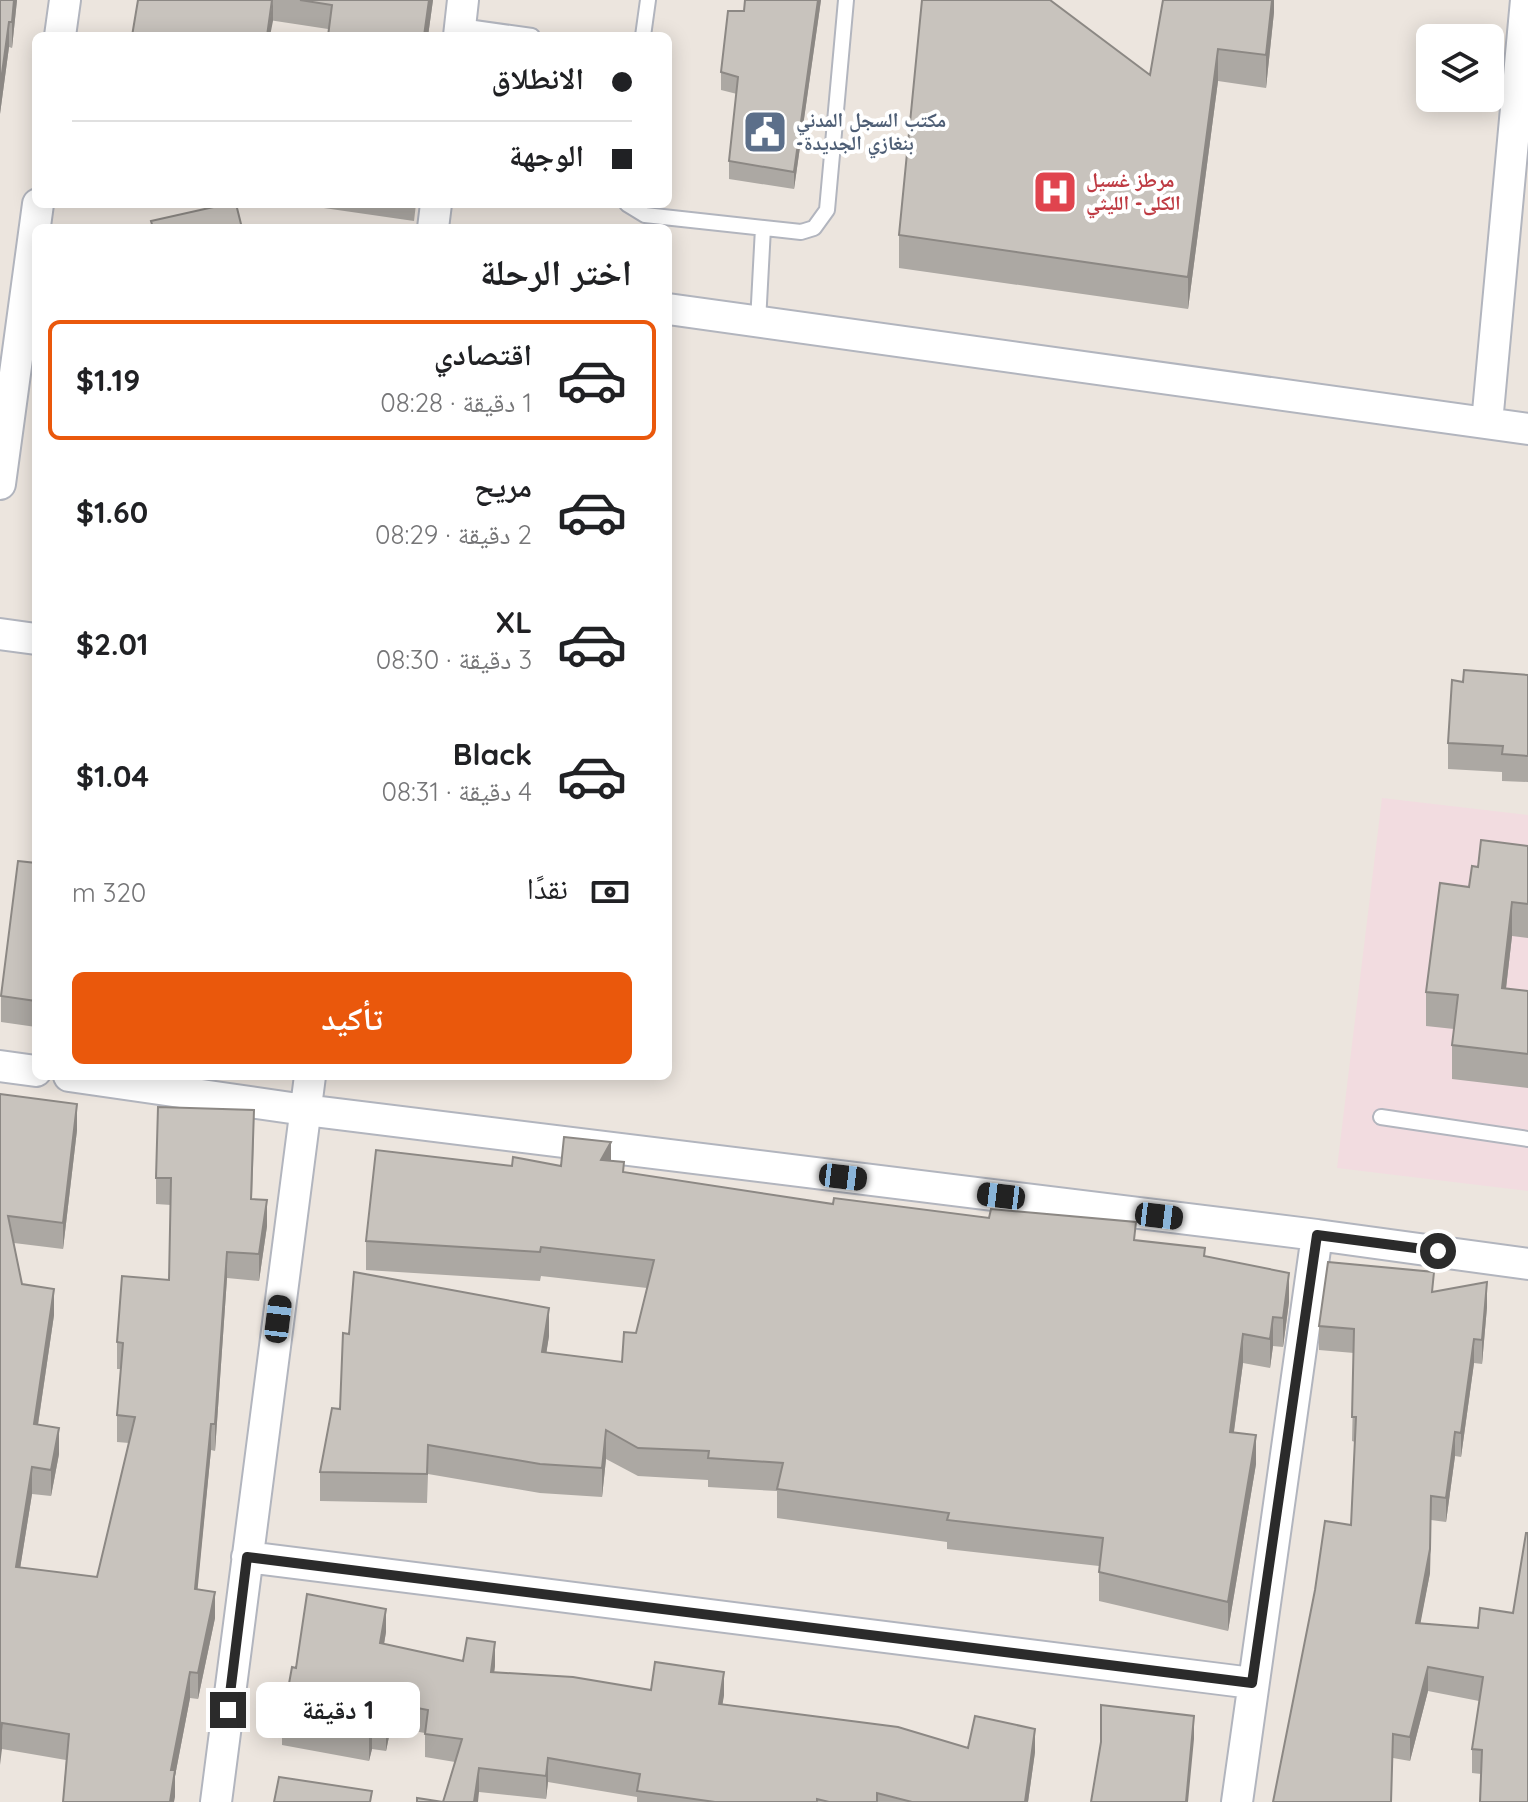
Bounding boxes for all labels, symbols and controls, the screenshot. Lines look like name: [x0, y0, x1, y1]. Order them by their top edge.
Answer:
map controls: [1416, 24, 1504, 112]
button: layers: [1416, 24, 1504, 112]
text: الانطلاق: [491, 59, 584, 97]
place label: مكتب السجل المدني -بنغازي الجديدة: [796, 107, 946, 159]
public building icon: مكتب السجل المدني -بنغازي الجديدة: [741, 108, 789, 156]
text: الوجهة: [509, 136, 584, 174]
place label: مرطز غسيل الكلى- الليثي: [1086, 167, 1181, 219]
hospital icon: مرطز غسيل الكلى- الليثي: [1031, 168, 1079, 216]
text: اختر الرحلة: [480, 249, 632, 294]
text: اقتصادي: [434, 335, 532, 373]
icon: car: [556, 344, 628, 416]
text: $1.19: [76, 361, 140, 399]
text: 1 دقيقة · 08:28: [380, 386, 532, 419]
text: مريح: [474, 467, 532, 505]
icon: car: [556, 476, 628, 548]
text: $1.60: [76, 493, 148, 531]
text: 2 دقيقة · 08:29: [375, 518, 532, 551]
text: XL: [495, 603, 532, 641]
icon: car: [556, 608, 628, 680]
text: $2.01: [76, 625, 149, 663]
text: 3 دقيقة · 08:30: [376, 643, 532, 676]
text: Black: [453, 735, 532, 773]
icon: car: [556, 740, 628, 812]
text: $1.04: [76, 757, 149, 795]
text: 4 دقيقة · 08:31: [381, 775, 532, 808]
text: نقدًا: [527, 869, 568, 907]
icon: cash: [588, 870, 632, 914]
text: 320 m: [72, 876, 146, 909]
button: تأكيد: [72, 972, 632, 1064]
car: [818, 1162, 868, 1192]
car: [976, 1181, 1026, 1211]
car: [1134, 1201, 1184, 1231]
route start: [1420, 1233, 1456, 1269]
car: [263, 1294, 293, 1344]
callout: 1 دقيقة: [256, 1682, 420, 1738]
route end: [210, 1692, 246, 1728]
text: 1 دقيقة: [302, 1693, 374, 1726]

